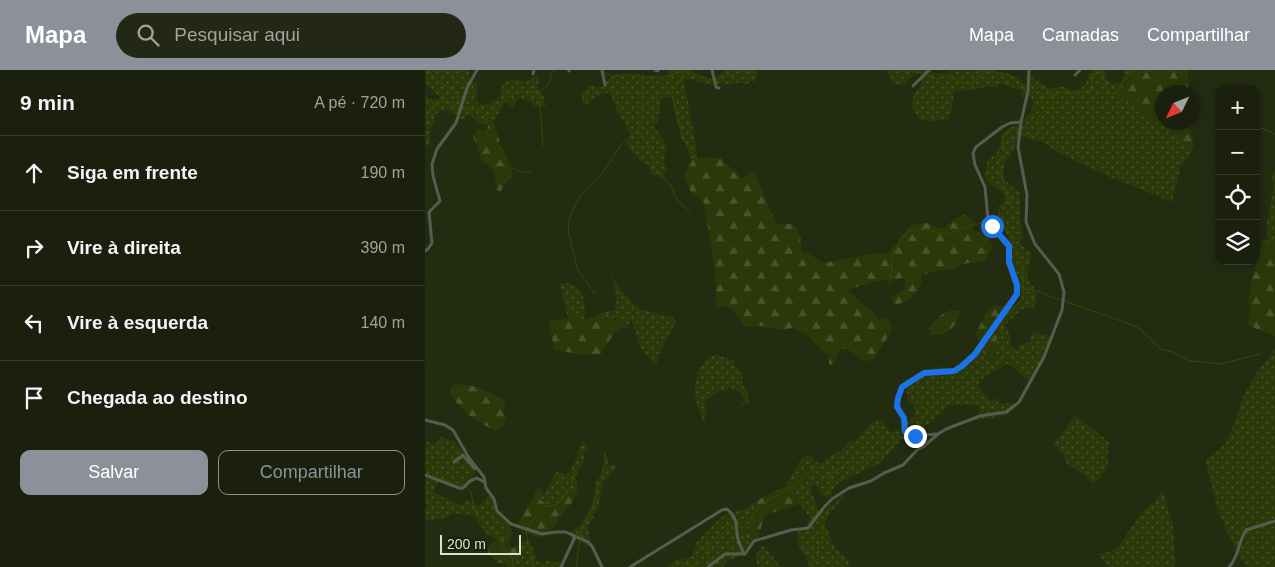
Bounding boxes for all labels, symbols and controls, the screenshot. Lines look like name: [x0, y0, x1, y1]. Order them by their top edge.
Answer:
search box: [116, 13, 466, 58]
text: Mapa: [25, 21, 86, 48]
icon: search: [134, 21, 162, 49]
text: Pesquisar aqui: [174, 24, 300, 45]
text: Mapa: [969, 25, 1014, 45]
text: Camadas: [1042, 25, 1119, 45]
text: Compartilhar: [1147, 25, 1250, 45]
north arrow: [1155, 85, 1200, 130]
map controls: [1215, 85, 1260, 265]
button: +: [1215, 85, 1260, 130]
text: 9 min: [20, 91, 75, 114]
text: A pé · 720 m: [314, 94, 405, 111]
button: −: [1215, 130, 1260, 175]
icon: ahead: [20, 159, 48, 187]
text: Siga em frente: [67, 162, 198, 183]
text: 190 m: [361, 164, 405, 181]
button: locate: [1215, 175, 1260, 220]
route start: [981, 215, 1004, 238]
button: layers: [1215, 220, 1260, 265]
icon: right: [20, 234, 48, 262]
text: Vire à direita: [67, 237, 181, 258]
text: 390 m: [361, 239, 405, 256]
icon: left: [20, 309, 48, 337]
text: Vire à esquerda: [67, 312, 208, 333]
text: 140 m: [361, 314, 405, 331]
icon: arrive: [20, 384, 48, 412]
text: Chegada ao destino: [67, 387, 248, 408]
route end: [904, 425, 927, 448]
button: Salvar: [20, 450, 208, 495]
button: Compartilhar: [218, 450, 405, 495]
scale bar: [440, 532, 521, 555]
text: 200 m: [447, 536, 486, 552]

